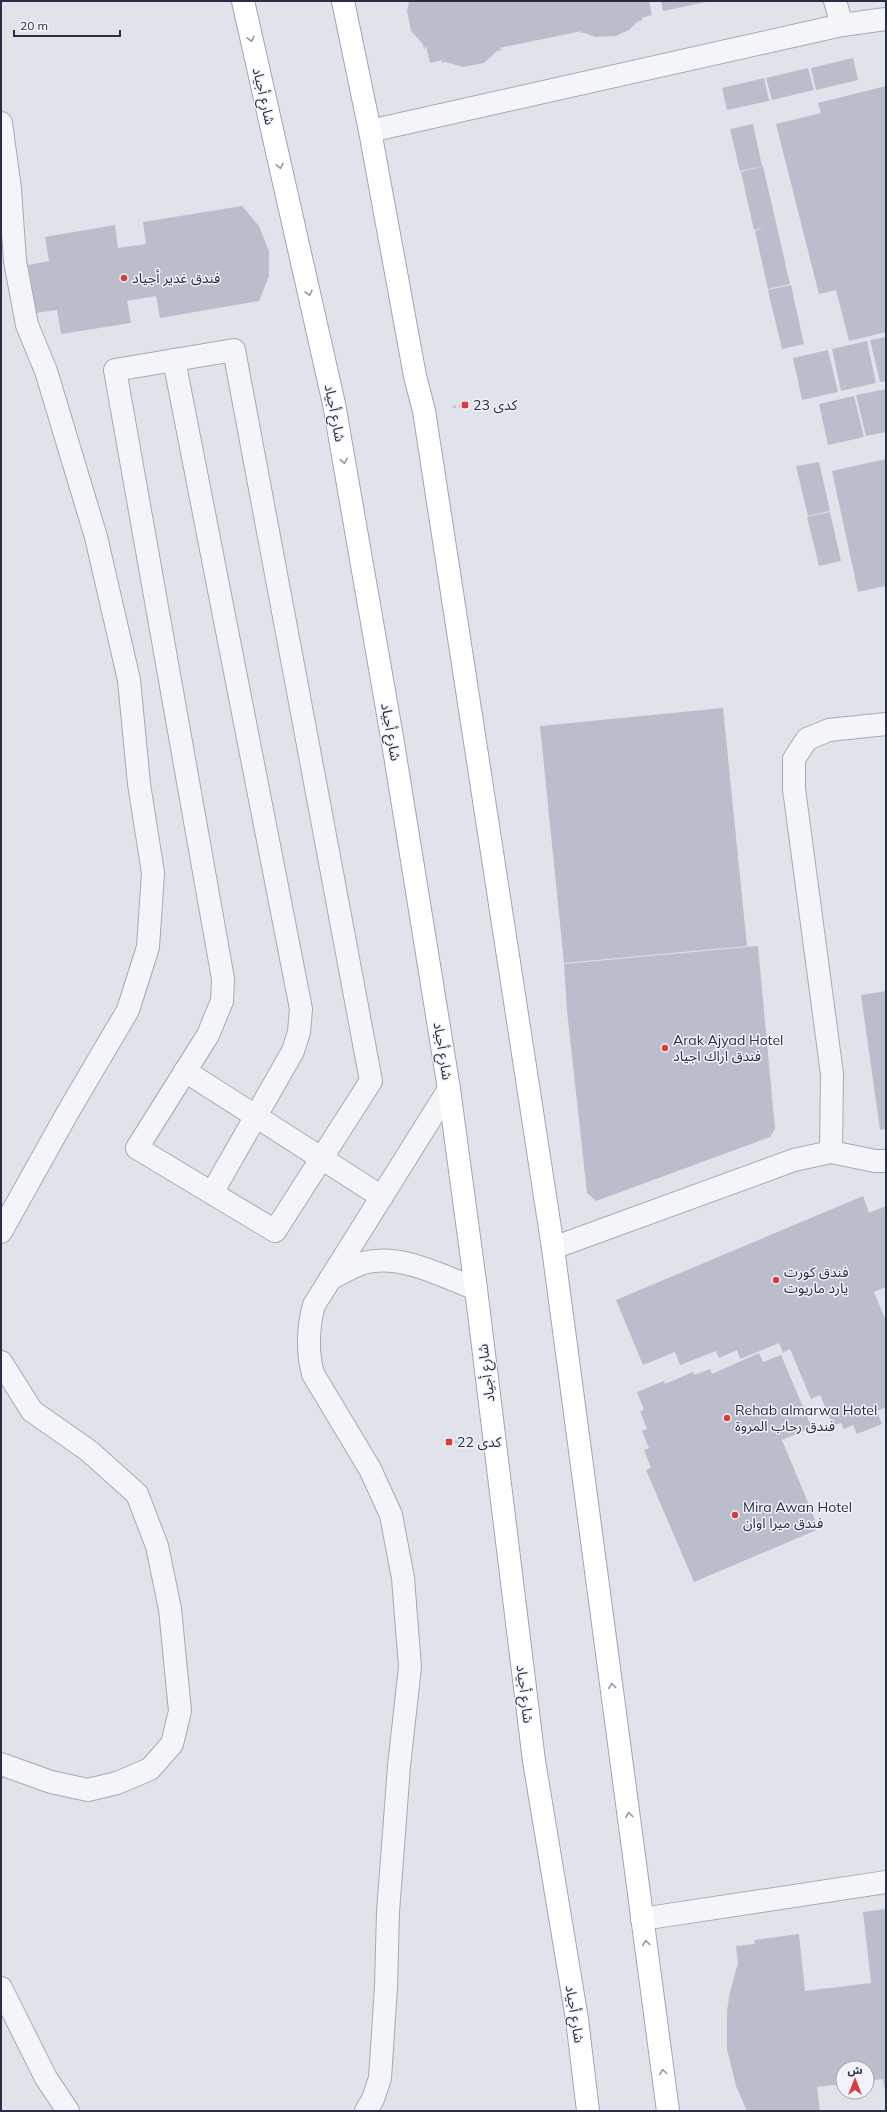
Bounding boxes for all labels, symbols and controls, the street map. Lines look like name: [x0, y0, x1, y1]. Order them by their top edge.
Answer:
scale bar: [14, 12, 120, 38]
text: 20 m: [20, 18, 48, 33]
one-way arrow: [247, 36, 255, 42]
street label: شارع أجياد: [247, 65, 279, 127]
one-way arrow: [276, 163, 284, 169]
place label: فندق غدير أجياد: [132, 269, 220, 287]
marker: فندق غدير أجياد: [119, 273, 129, 283]
one-way arrow: [304, 289, 312, 296]
street label: شارع أجياد: [319, 383, 349, 444]
place label: كدى 23: [473, 396, 518, 414]
marker: كدى 23: [460, 400, 470, 410]
one-way arrow: [339, 458, 348, 464]
street label: شارع أجياد: [375, 702, 405, 763]
street label: شارع أجياد: [428, 1021, 456, 1082]
place label: Arak Ajyad Hotel فندق اراك اجياد: [673, 1031, 783, 1065]
marker: Arak Ajyad Hotel فندق اراك اجياد: [660, 1043, 670, 1053]
place label: فندق كورت يارد ماريوت: [784, 1263, 848, 1297]
marker: فندق كورت يارد ماريوت: [771, 1275, 781, 1285]
street label: شارع أجياد: [474, 1343, 500, 1403]
place label: Rehab almarwa Hotel فندق رحاب المروة: [735, 1401, 877, 1435]
marker: Rehab almarwa Hotel فندق رحاب المروة: [722, 1413, 732, 1423]
place label: كدى 22: [457, 1433, 502, 1451]
marker: كدى 22: [444, 1437, 454, 1447]
place label: Mira Awan Hotel فندق ميرا اوان: [743, 1498, 852, 1532]
marker: Mira Awan Hotel فندق ميرا اوان: [730, 1510, 740, 1520]
street label: شارع أجياد: [511, 1664, 537, 1724]
one-way arrow: [608, 1683, 617, 1689]
one-way arrow: [625, 1812, 634, 1818]
one-way arrow: [641, 1940, 650, 1947]
street label: شارع أجياد: [560, 1984, 588, 2045]
north arrow: [835, 2060, 875, 2100]
text: ش: [847, 2063, 863, 2077]
one-way arrow: [659, 2069, 668, 2075]

